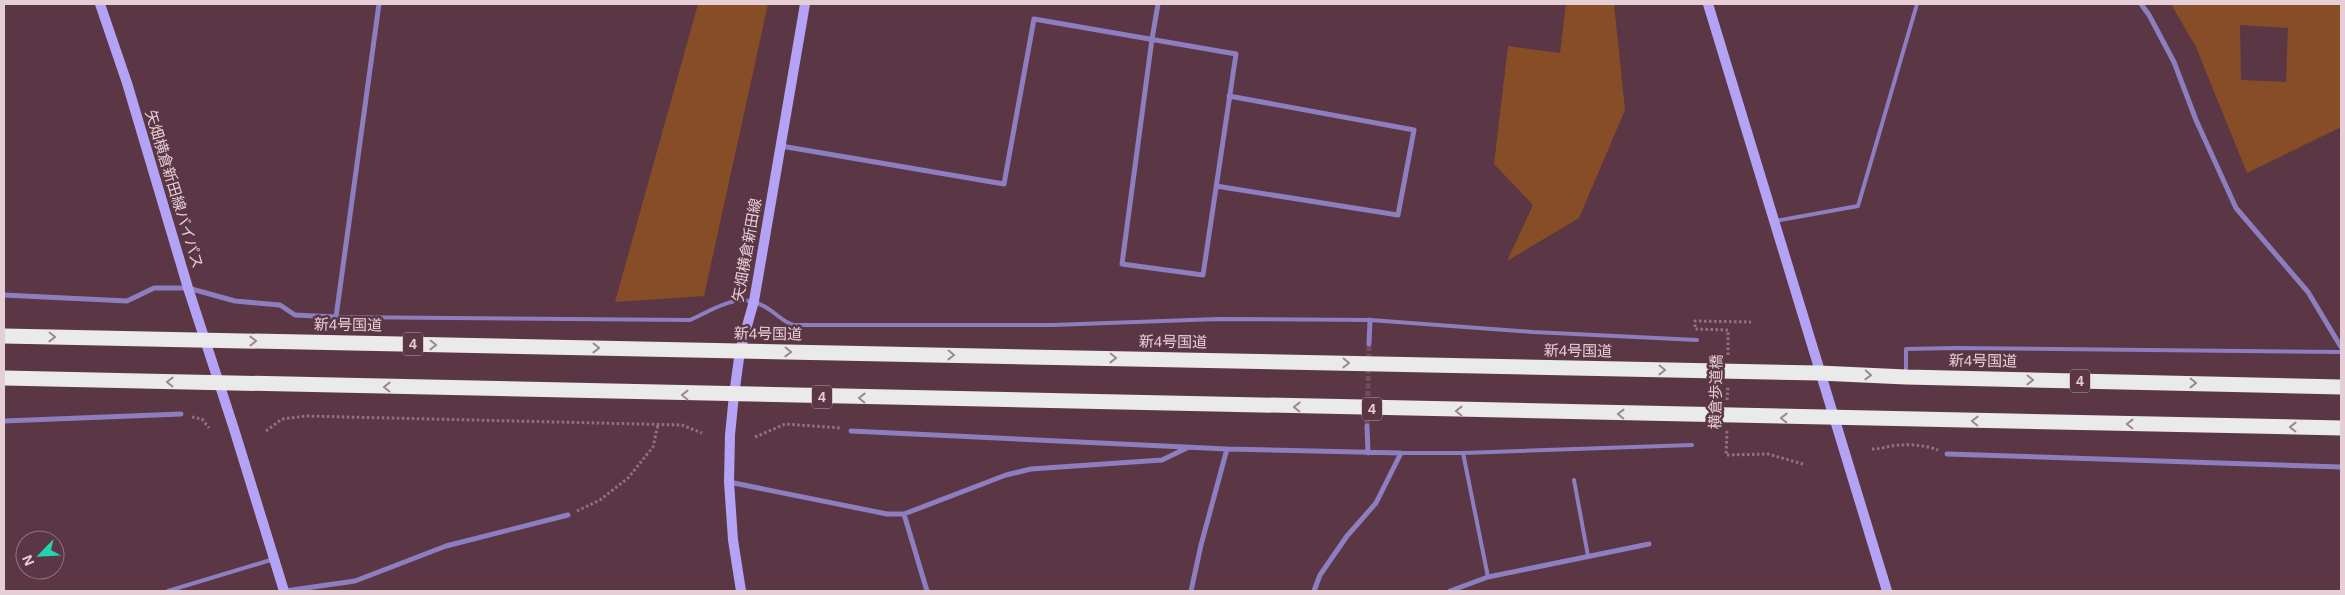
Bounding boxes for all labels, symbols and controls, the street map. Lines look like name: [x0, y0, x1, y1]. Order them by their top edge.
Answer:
street label: 矢畑横倉新田線バイパス: [142, 108, 207, 270]
street label: 矢畑横倉新田線: [729, 197, 764, 303]
street label: 新4号国道: [314, 315, 382, 334]
street label: 新4号国道: [734, 324, 802, 343]
one-way arrow: [49, 332, 57, 343]
road number: 4: [403, 332, 423, 356]
street label: 新4号国道: [1139, 332, 1207, 351]
one-way arrow: [250, 336, 257, 346]
one-way arrow: [429, 339, 437, 350]
street label: 新4号国道: [1544, 341, 1612, 360]
one-way arrow: [592, 343, 600, 354]
one-way arrow: [784, 347, 792, 357]
one-way arrow: [947, 350, 955, 360]
street label: 新4号国道: [1949, 351, 2017, 370]
one-way arrow: [1109, 353, 1117, 364]
street label: 横倉歩道橋: [1706, 354, 1725, 430]
one-way arrow: [1342, 358, 1350, 368]
one-way arrow: [1658, 365, 1666, 375]
one-way arrow: [1864, 370, 1872, 381]
road number: 4: [2070, 370, 2090, 392]
one-way arrow: [2026, 375, 2034, 385]
one-way arrow: [166, 377, 174, 387]
one-way arrow: [2189, 378, 2197, 389]
one-way arrow: [383, 382, 391, 392]
road number: 4: [812, 386, 832, 408]
one-way arrow: [681, 389, 689, 400]
one-way arrow: [857, 393, 865, 403]
road number: 4: [1362, 398, 1382, 420]
one-way arrow: [1292, 402, 1300, 412]
one-way arrow: [1455, 405, 1463, 416]
one-way arrow: [1617, 409, 1625, 419]
one-way arrow: [1780, 412, 1788, 423]
one-way arrow: [1971, 416, 1978, 426]
one-way arrow: [2126, 419, 2134, 429]
one-way arrow: [2288, 422, 2296, 433]
north arrow: [15, 530, 65, 580]
text: N: [19, 552, 37, 568]

